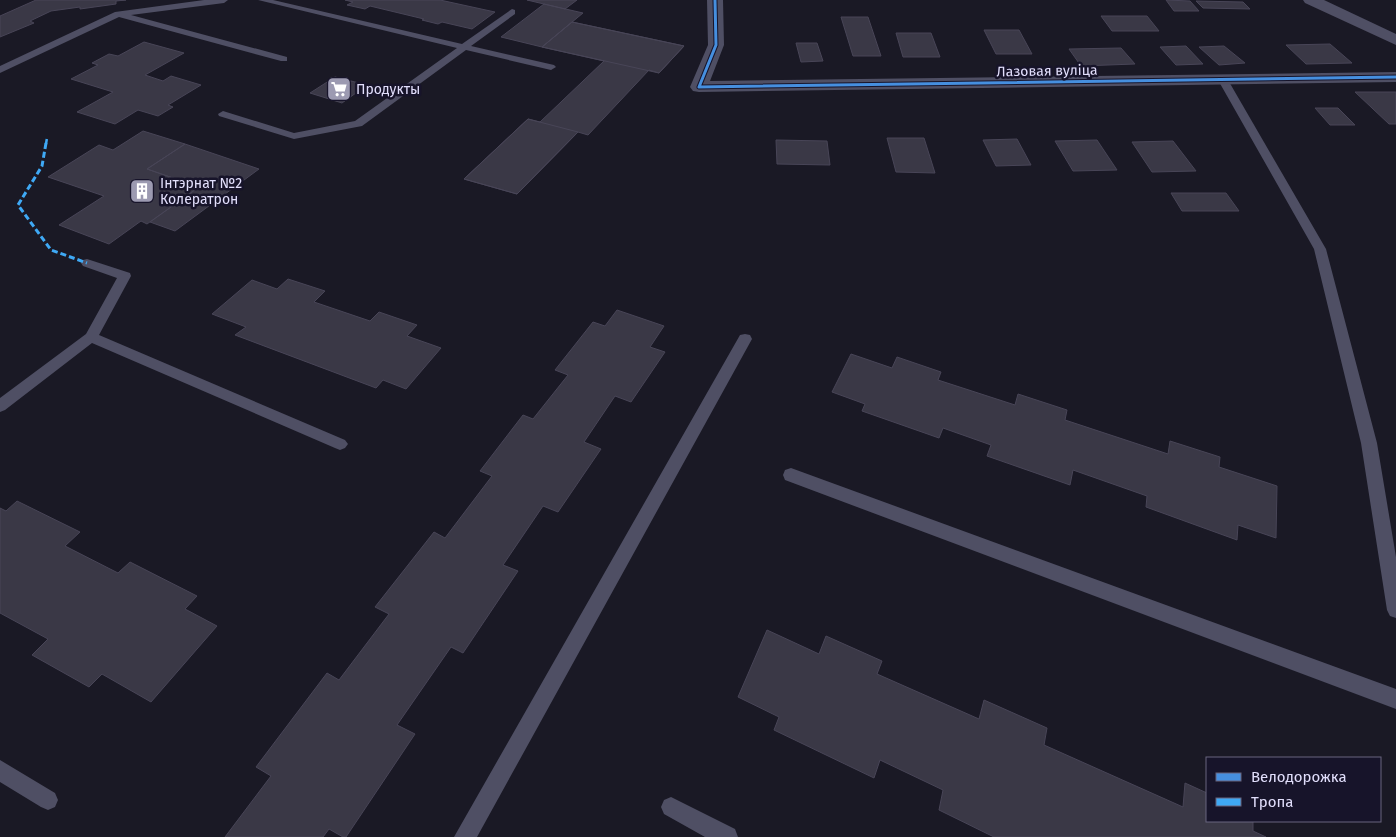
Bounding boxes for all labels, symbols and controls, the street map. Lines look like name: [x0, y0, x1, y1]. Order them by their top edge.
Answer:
street label: Лазовая вуліца: [996, 62, 1098, 80]
supermarket icon: Продукты: [326, 76, 352, 102]
place label: Продукты: [356, 81, 420, 98]
place label: Інтэрнат №2 Колератрон: [160, 175, 242, 208]
building icon: Інтэрнат №2 Колератрон: [129, 178, 155, 204]
legend: [1206, 757, 1381, 822]
text: Велодорожка: [1251, 768, 1347, 786]
text: Тропа: [1251, 793, 1293, 811]

